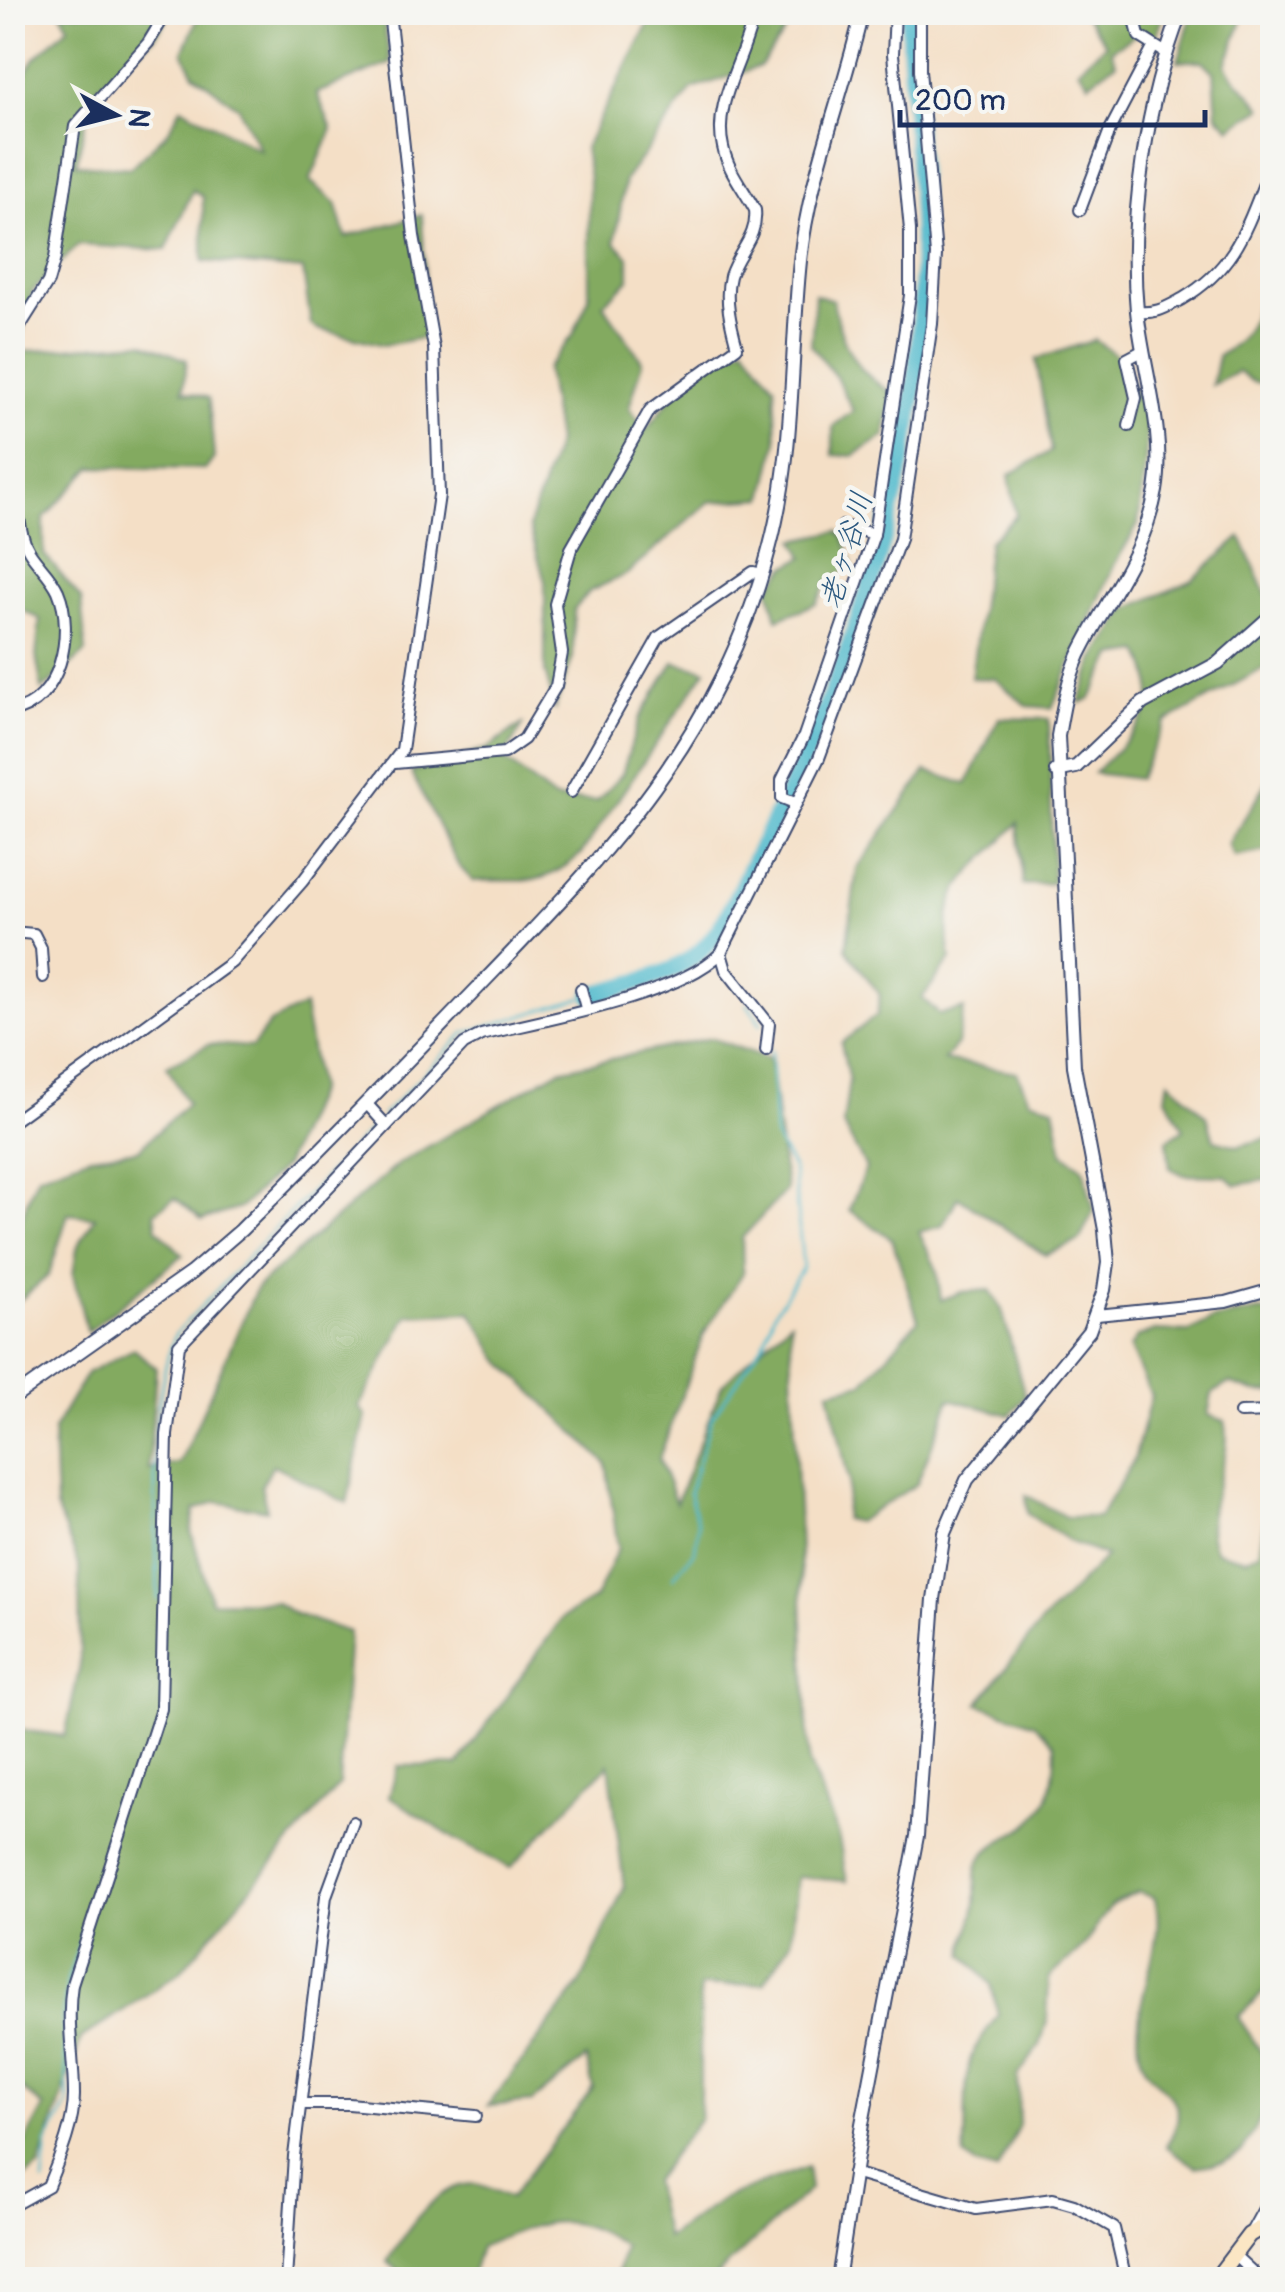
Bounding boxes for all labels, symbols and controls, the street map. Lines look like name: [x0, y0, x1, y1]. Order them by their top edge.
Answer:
north arrow: [65, 65, 165, 165]
scale bar: [900, 65, 1205, 127]
text: 200 m: [915, 82, 1006, 119]
text: N: [120, 106, 157, 129]
water label: 老ヶ谷川: [812, 487, 881, 613]

